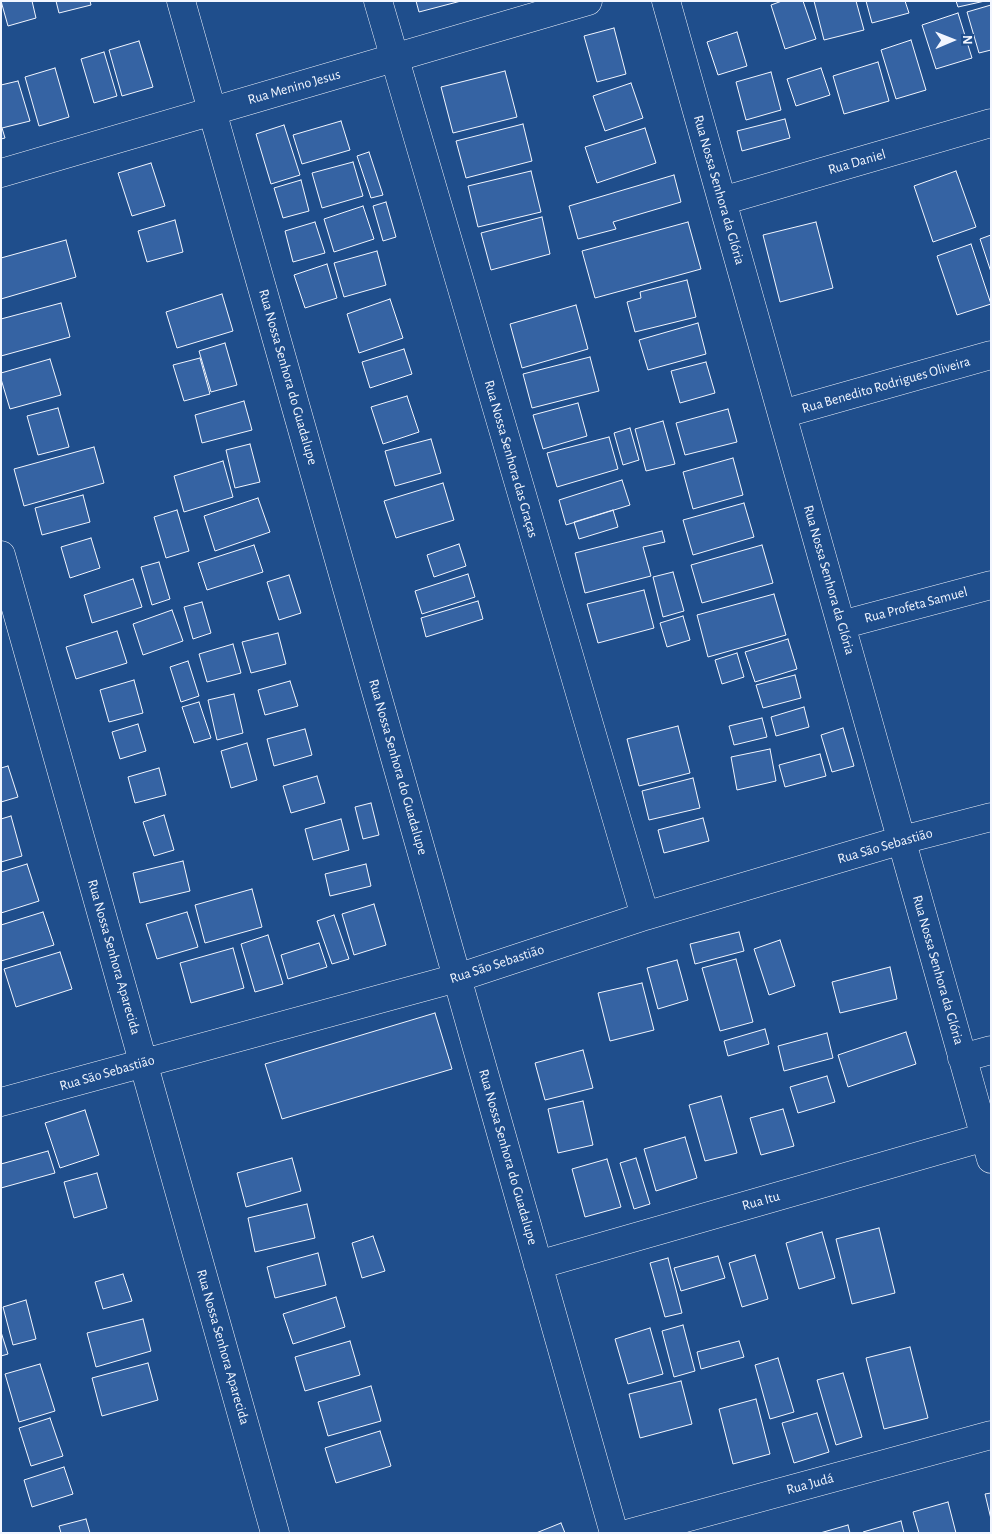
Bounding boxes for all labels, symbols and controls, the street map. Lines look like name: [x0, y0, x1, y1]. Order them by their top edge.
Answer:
north arrow: [927, 15, 977, 65]
text: N: [960, 35, 974, 45]
street label: Rua Menino Jesus: [246, 66, 342, 108]
street label: Rua Nossa Senhora da Glória: [690, 113, 748, 267]
street label: Rua Daniel: [826, 146, 888, 178]
street label: Rua Nossa Senhora do Guadalupe: [255, 287, 321, 467]
street label: Rua Benedito Rodrigues Oliveira: [800, 353, 972, 417]
street label: Rua Nossa Senhora das Graças: [480, 378, 542, 540]
street label: Rua Nossa Senhora da Glória: [800, 503, 858, 657]
street label: Rua Profeta Samuel: [863, 583, 969, 627]
street label: Rua Nossa Senhora do Guadalupe: [365, 677, 431, 857]
street label: Rua São Sebastião: [835, 824, 935, 868]
street label: Rua Nossa Senhora Aparecida: [84, 877, 144, 1037]
street label: Rua Nossa Senhora da Glória: [909, 893, 967, 1047]
street label: Rua São Sebastião: [448, 941, 546, 987]
street label: Rua São Sebastião: [57, 1051, 157, 1095]
street label: Rua Nossa Senhora do Guadalupe: [475, 1067, 541, 1247]
street label: Rua Itu: [740, 1188, 782, 1214]
street label: Rua Nossa Senhora Aparecida: [193, 1267, 253, 1427]
street label: Rua Judá: [784, 1470, 836, 1498]

